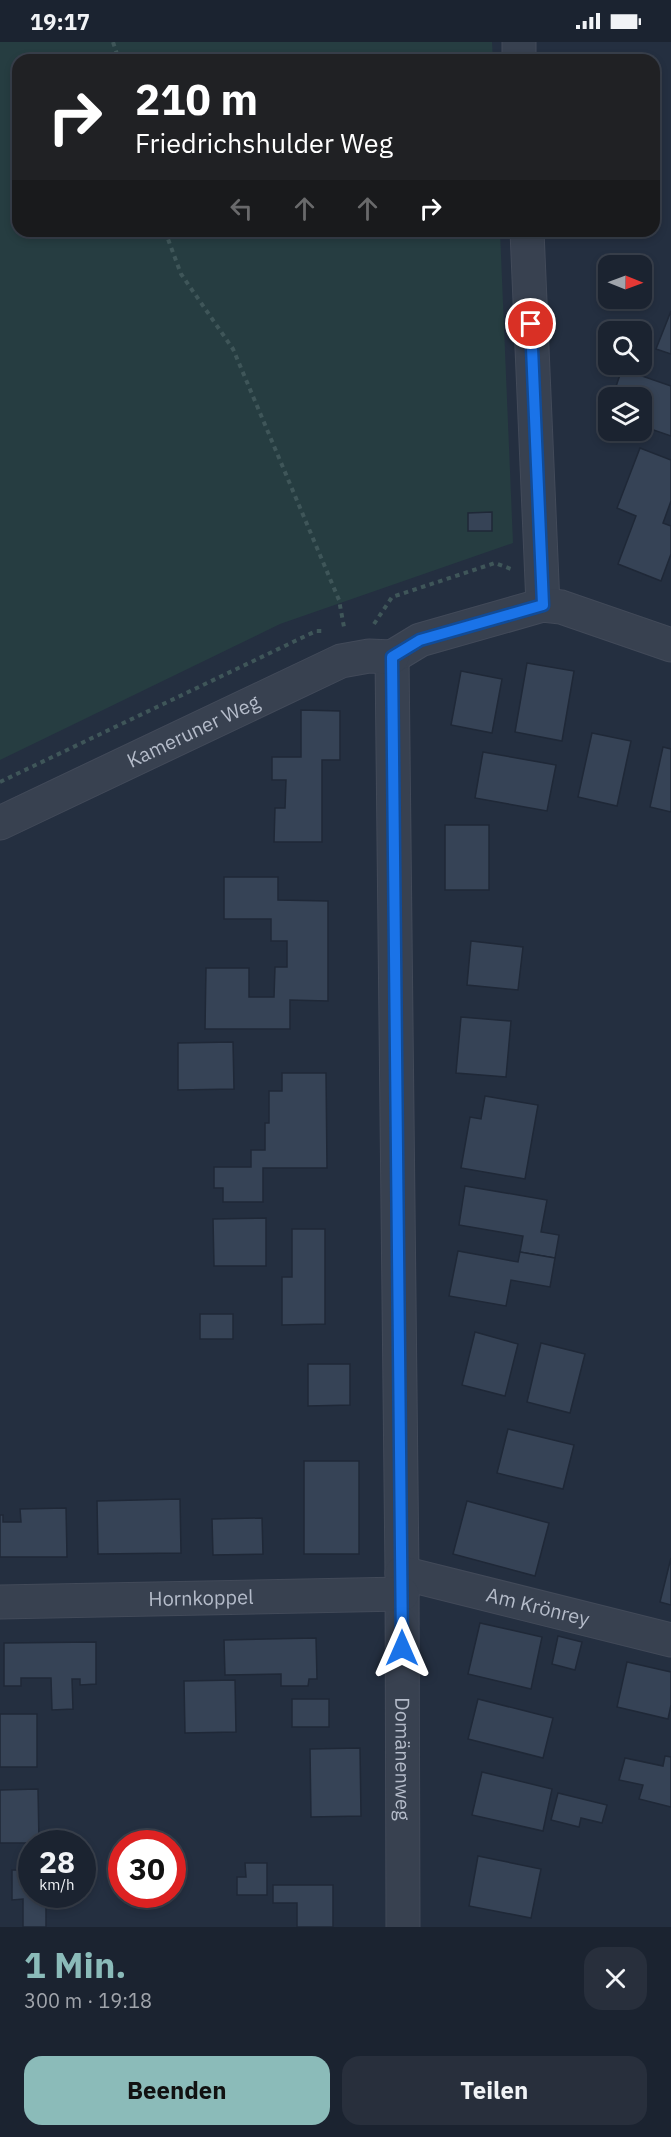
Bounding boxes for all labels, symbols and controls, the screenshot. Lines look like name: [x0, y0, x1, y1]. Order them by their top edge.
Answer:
text: 19:17: [30, 7, 90, 36]
text: 210 m: [135, 72, 258, 127]
icon: right: [36, 78, 114, 156]
text: Friedrichshulder Weg: [135, 125, 393, 160]
icon: left: [225, 192, 258, 225]
icon: ahead: [288, 192, 321, 225]
icon: ahead: [351, 192, 384, 225]
icon: right: [414, 192, 447, 225]
north arrow: [598, 255, 652, 309]
map controls: [598, 255, 652, 441]
pin: [505, 298, 556, 349]
icon: arrive: [514, 307, 547, 340]
button: search: [598, 321, 652, 375]
button: layers: [598, 387, 652, 441]
street label: Kameruner Weg: [122, 687, 264, 774]
street label: Am Krönrey: [484, 1581, 592, 1632]
street label: Hornkoppel: [148, 1583, 254, 1612]
position arrow: [370, 1616, 434, 1680]
street label: Domänenweg: [389, 1697, 417, 1821]
speed limit sign: 30: [108, 1830, 186, 1908]
text: 28: [39, 1842, 75, 1881]
text: km/h: [39, 1875, 75, 1894]
text: 1 Min.: [24, 1941, 127, 1988]
button: close: [584, 1947, 647, 2010]
text: 300 m · 19:18: [24, 1987, 152, 2014]
button: Beenden: [24, 2056, 330, 2125]
button: Teilen: [342, 2056, 647, 2125]

